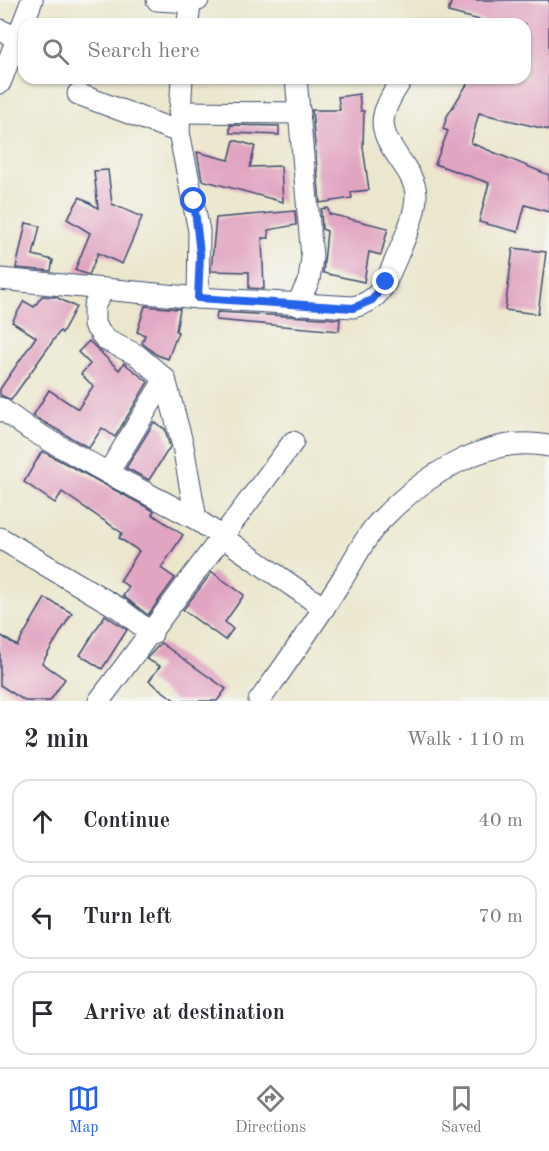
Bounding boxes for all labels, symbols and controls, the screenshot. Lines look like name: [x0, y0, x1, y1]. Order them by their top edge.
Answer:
search box: [18, 18, 531, 84]
icon: search: [39, 35, 72, 68]
text: Search here: [87, 40, 200, 62]
route start: [180, 187, 206, 213]
route end: [372, 268, 398, 294]
text: 2 min: [24, 727, 89, 753]
text: Walk · 110 m: [406, 730, 525, 750]
icon: ahead: [26, 805, 59, 838]
text: Continue: [83, 810, 170, 832]
text: 40 m: [478, 811, 523, 831]
icon: left: [26, 901, 59, 934]
text: Turn left: [83, 906, 172, 928]
text: 70 m: [478, 907, 523, 927]
icon: arrive: [26, 997, 59, 1030]
text: Arrive at destination: [83, 1002, 285, 1024]
tab: Map: [67, 1082, 100, 1138]
tab: Directions: [235, 1082, 306, 1138]
tab: Saved: [441, 1082, 482, 1138]

